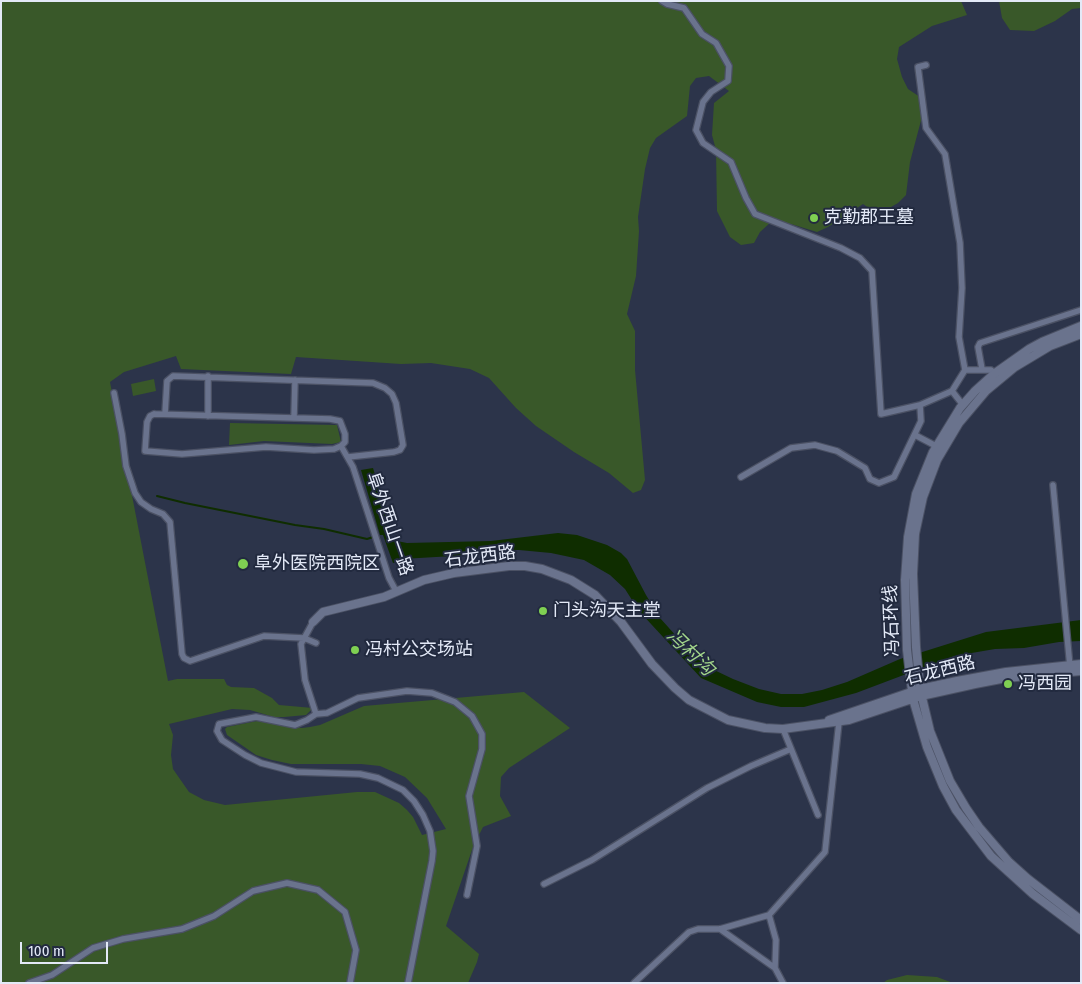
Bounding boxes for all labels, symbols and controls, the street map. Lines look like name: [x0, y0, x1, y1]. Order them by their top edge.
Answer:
place label: 克勤郡王墓: [824, 207, 914, 229]
marker: 克勤郡王墓: [808, 212, 820, 224]
street label: 阜外西山一路: [361, 469, 417, 579]
street label: 石龙西路: [443, 542, 517, 572]
place label: 阜外医院西院区: [254, 553, 380, 575]
marker: 阜外医院西院区: [236, 557, 250, 571]
street label: 冯石环线: [880, 585, 904, 657]
place label: 门头沟天主堂: [553, 600, 661, 622]
marker: 门头沟天主堂: [537, 605, 549, 617]
water label: 冯村沟: [662, 625, 718, 681]
place label: 冯村公交场站: [365, 639, 473, 661]
marker: 冯村公交场站: [349, 644, 361, 656]
street label: 石龙西路: [902, 652, 978, 690]
place label: 冯西园: [1018, 673, 1072, 695]
marker: 冯西园: [1002, 678, 1014, 690]
scale bar: [22, 932, 110, 964]
text: 100 m: [28, 942, 65, 960]

